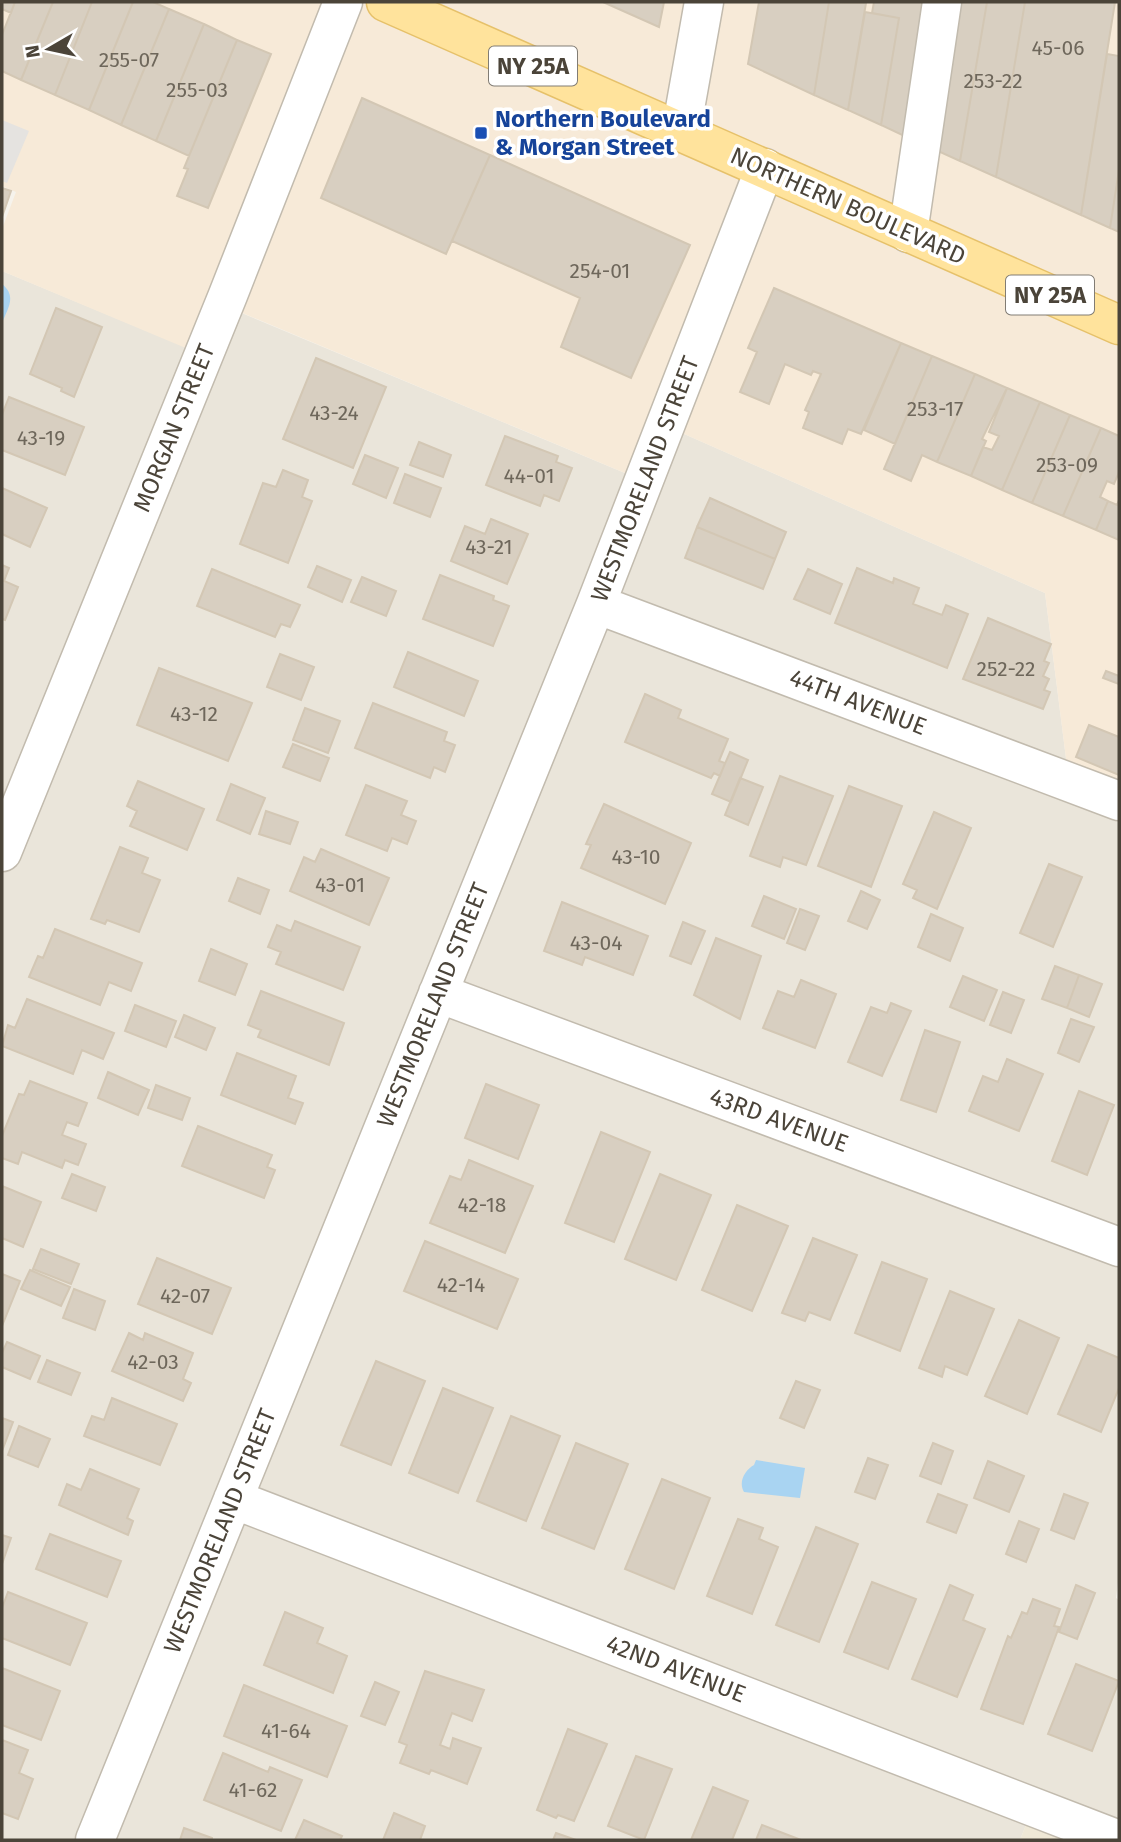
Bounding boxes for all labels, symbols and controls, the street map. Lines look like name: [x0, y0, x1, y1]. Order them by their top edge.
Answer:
north arrow: [14, 14, 84, 84]
house number: 45-06: [1032, 35, 1084, 61]
text: N: [20, 44, 45, 60]
road number: NY 25A: [489, 46, 577, 86]
house number: 255-07: [99, 47, 159, 73]
house number: 253-22: [963, 68, 1023, 94]
house number: 255-03: [166, 77, 228, 103]
place label: Northern Boulevard & Morgan Street: [495, 105, 711, 161]
marker: Northern Boulevard & Morgan Street: [473, 125, 489, 141]
street label: NORTHERN BOULEVARD: [726, 141, 970, 271]
house number: 254-01: [570, 258, 630, 284]
road number: NY 25A: [1006, 276, 1094, 314]
street label: MORGAN STREET: [128, 339, 221, 516]
street label: WESTMORELAND STREET: [585, 352, 705, 606]
house number: 253-17: [907, 396, 963, 422]
house number: 43-24: [309, 400, 359, 426]
house number: 43-19: [17, 425, 65, 451]
house number: 253-09: [1036, 452, 1098, 478]
house number: 44-01: [503, 463, 555, 489]
house number: 43-21: [465, 534, 513, 560]
house number: 252-22: [976, 656, 1036, 682]
street label: 44TH AVENUE: [786, 663, 930, 741]
house number: 43-12: [170, 701, 218, 727]
house number: 43-10: [611, 844, 661, 870]
house number: 43-01: [315, 872, 365, 898]
street label: WESTMORELAND STREET: [371, 878, 495, 1131]
house number: 43-04: [570, 930, 622, 956]
street label: 43RD AVENUE: [706, 1082, 852, 1158]
house number: 42-18: [458, 1192, 506, 1218]
house number: 42-14: [437, 1272, 485, 1298]
house number: 42-07: [160, 1283, 210, 1309]
house number: 42-03: [127, 1349, 179, 1375]
street label: WESTMORELAND STREET: [158, 1404, 282, 1657]
street label: 42ND AVENUE: [602, 1630, 750, 1708]
house number: 41-64: [261, 1718, 311, 1744]
house number: 41-62: [229, 1777, 277, 1803]

